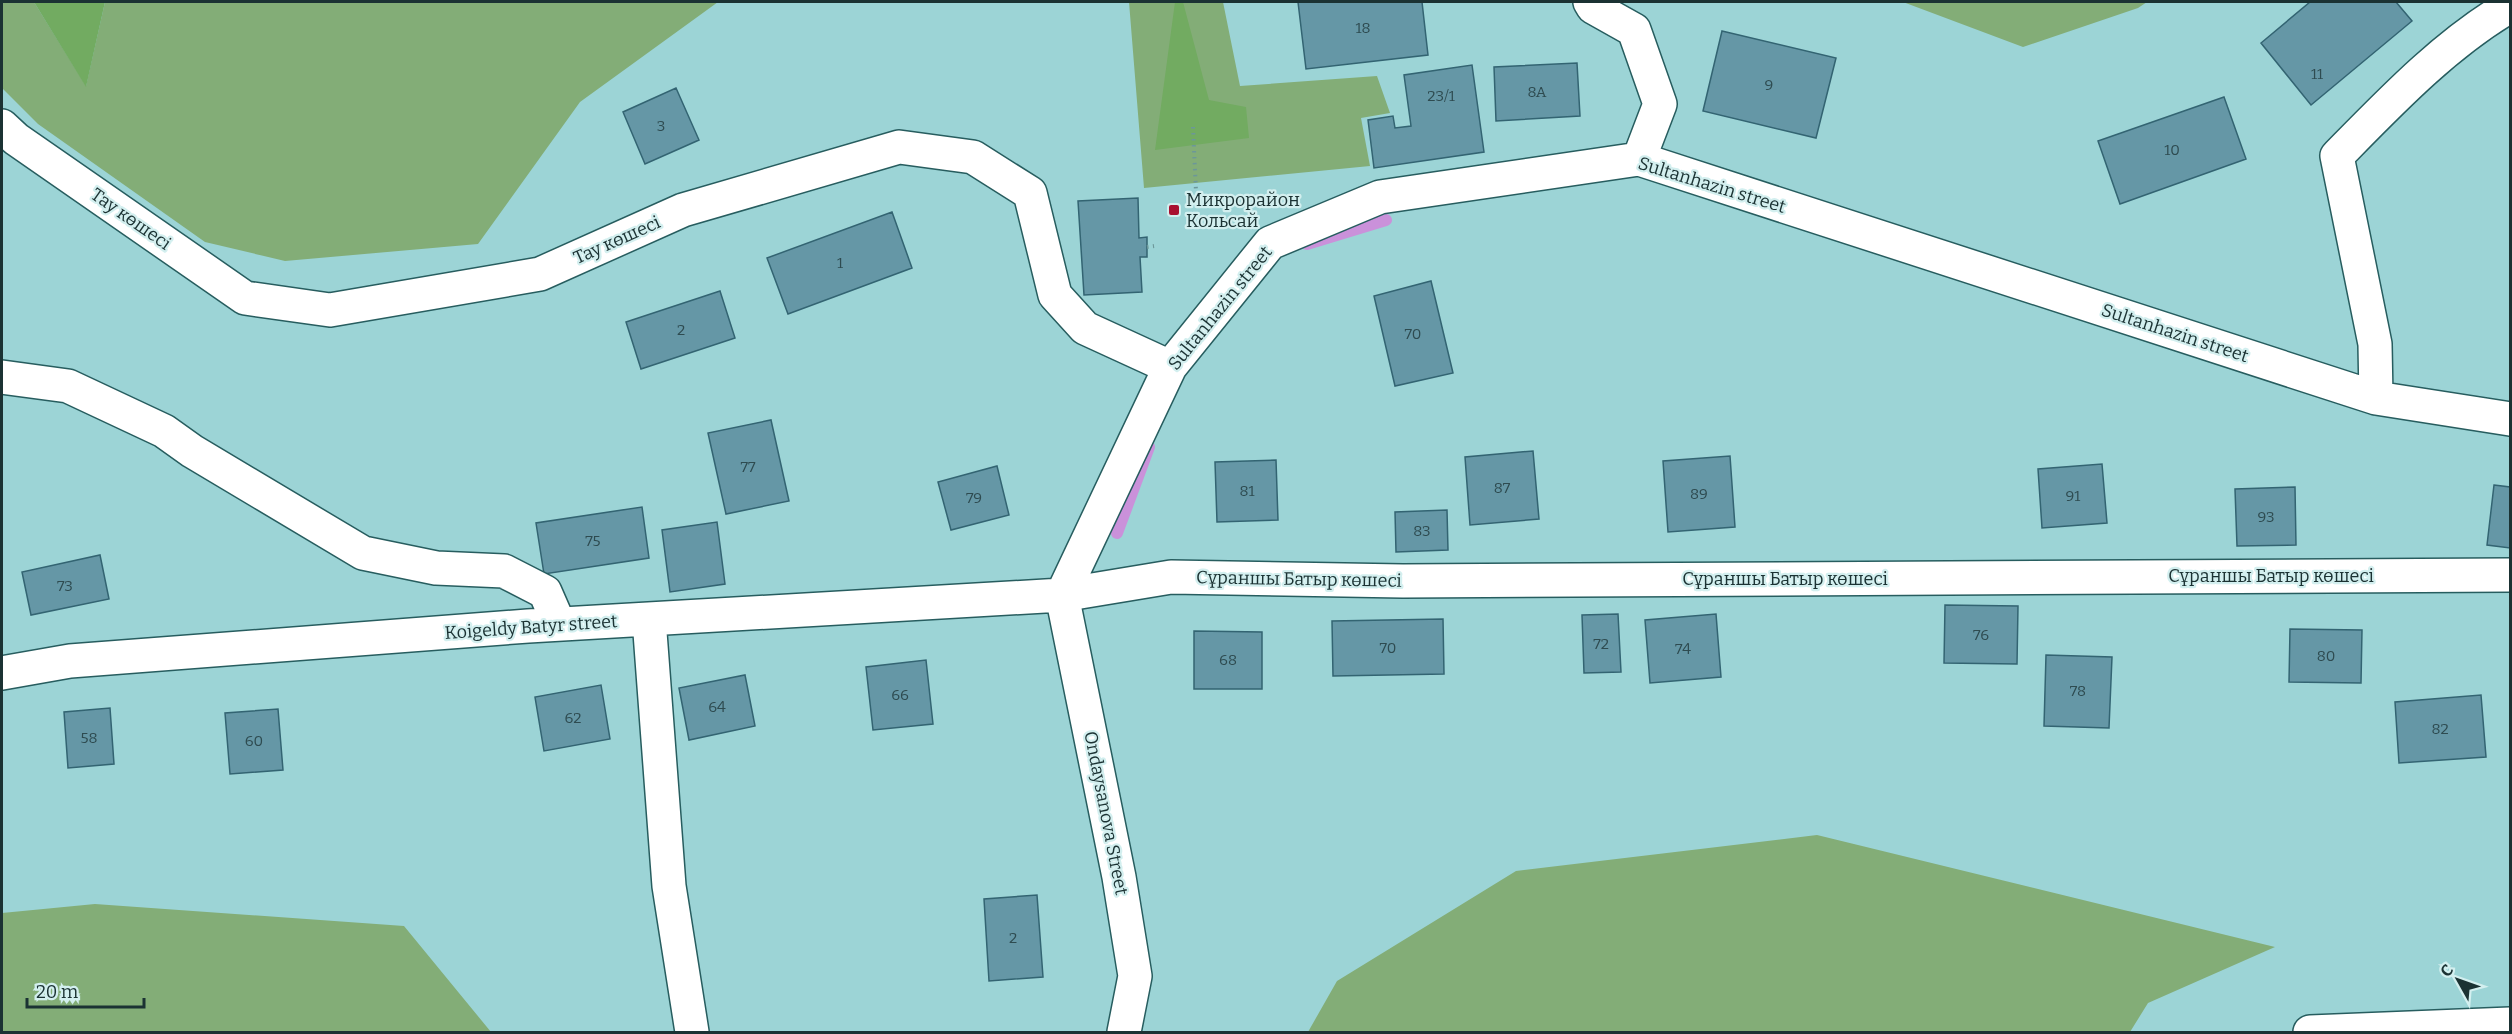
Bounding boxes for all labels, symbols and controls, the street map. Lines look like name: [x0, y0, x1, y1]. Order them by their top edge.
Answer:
house number: 18: [1355, 19, 1371, 37]
house number: 11: [2311, 65, 2323, 83]
house number: 9: [1765, 76, 1773, 94]
house number: 8А: [1527, 83, 1547, 101]
house number: 23/1: [1427, 87, 1455, 105]
house number: 3: [657, 117, 665, 135]
house number: 10: [2164, 141, 2180, 159]
street label: Sultanhazin street: [1635, 152, 1789, 218]
street label: Тау көшесі: [87, 183, 175, 255]
place label: Микрорайон Кольсай: [1186, 189, 1300, 232]
marker: Микрорайон Кольсай: [1167, 203, 1181, 217]
street label: Тау көшесі: [570, 211, 664, 269]
street label: Sultanhazin street: [1163, 241, 1277, 375]
house number: 1: [837, 254, 843, 272]
street label: Sultanhazin street: [2099, 299, 2252, 367]
house number: 2: [677, 321, 685, 339]
house number: 70: [1405, 325, 1421, 343]
house number: 77: [740, 458, 756, 476]
house number: 87: [1494, 479, 1511, 497]
house number: 81: [1239, 482, 1255, 500]
house number: 89: [1690, 485, 1708, 503]
house number: 91: [2066, 487, 2080, 505]
house number: 79: [966, 489, 982, 507]
house number: 93: [2257, 508, 2275, 526]
house number: 83: [1413, 522, 1431, 540]
house number: 75: [585, 532, 601, 550]
street label: Сұраншы Батыр көшесі: [2168, 565, 2374, 587]
street label: Сұраншы Батыр көшесі: [1196, 566, 1402, 592]
street label: Сұраншы Батыр көшесі: [1682, 568, 1888, 590]
house number: 73: [57, 577, 73, 595]
street label: Koigeldy Batyr street: [444, 610, 619, 644]
house number: 76: [1973, 626, 1989, 644]
house number: 72: [1593, 635, 1609, 653]
house number: 70: [1380, 639, 1396, 657]
house number: 74: [1675, 640, 1691, 658]
house number: 80: [2317, 647, 2335, 665]
house number: 68: [1219, 651, 1237, 669]
house number: 78: [2070, 682, 2086, 700]
house number: 66: [891, 686, 909, 704]
house number: 64: [708, 698, 726, 716]
house number: 62: [565, 709, 581, 727]
house number: 82: [2431, 720, 2449, 738]
house number: 58: [80, 729, 98, 747]
street label: Ondaysanova Street: [1079, 729, 1133, 897]
house number: 60: [245, 732, 263, 750]
house number: 2: [1009, 929, 1017, 947]
north arrow: [2428, 950, 2488, 1010]
text: С: [2436, 961, 2457, 981]
scale bar: [27, 971, 144, 1009]
text: 20 m: [36, 981, 78, 1003]

